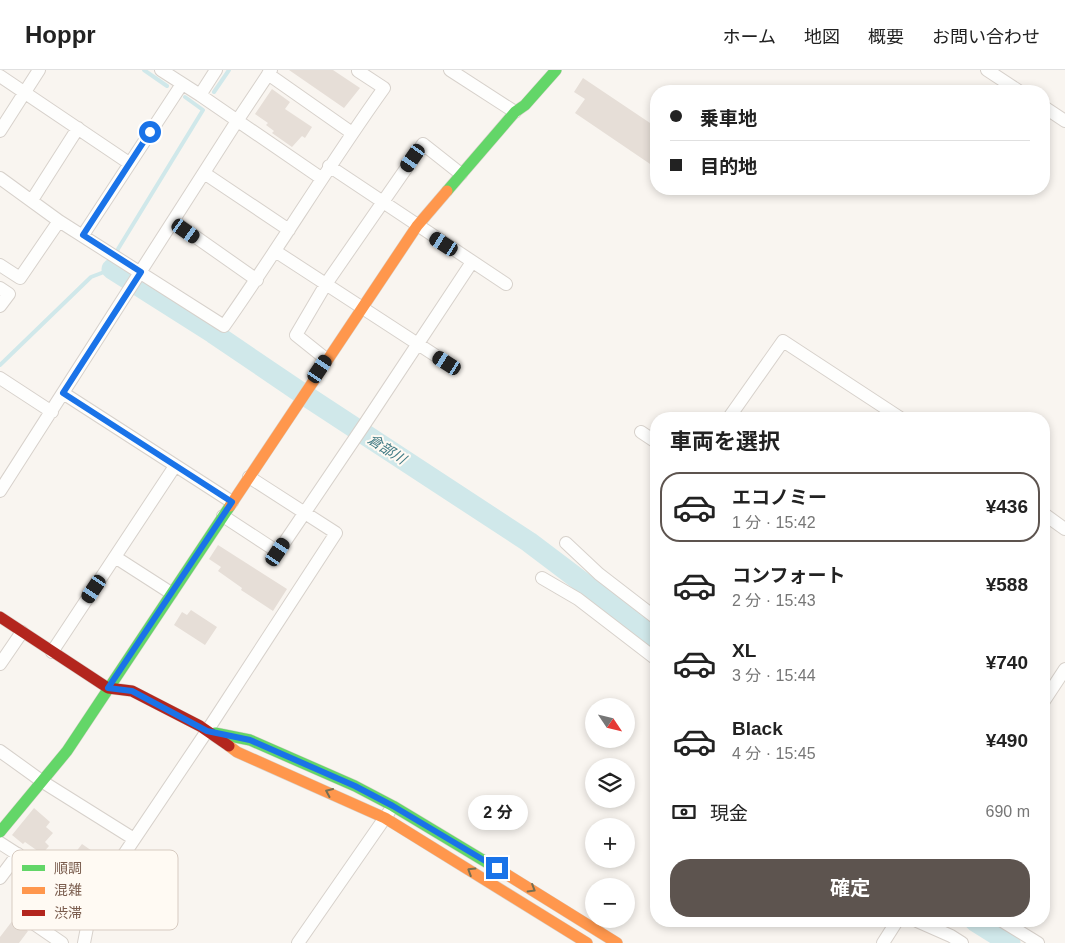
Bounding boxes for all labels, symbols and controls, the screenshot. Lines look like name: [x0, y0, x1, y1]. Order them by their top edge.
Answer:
text: Hoppr: [25, 21, 96, 48]
text: ホーム: [723, 27, 776, 47]
text: 地図: [804, 27, 840, 47]
text: 概要: [868, 27, 904, 47]
text: お問い合わせ: [932, 27, 1040, 47]
text: 乗車地: [700, 108, 757, 129]
route start: [139, 121, 161, 143]
car: [398, 141, 427, 175]
text: 目的地: [700, 156, 757, 177]
car: [169, 216, 202, 246]
car: [427, 230, 460, 258]
car: [430, 349, 463, 377]
car: [305, 352, 334, 386]
text: 車両を選択: [670, 429, 780, 454]
water label: 倉部川: [365, 431, 411, 468]
icon: car: [672, 485, 717, 530]
text: エコノミー: [732, 487, 827, 508]
text: ¥436: [986, 496, 1028, 517]
text: 1 分 · 15:42: [732, 514, 816, 531]
car: [263, 535, 292, 569]
icon: car: [672, 563, 717, 608]
text: コンフォート: [732, 565, 845, 586]
car: [79, 572, 108, 606]
text: ¥588: [986, 574, 1028, 595]
text: 2 分 · 15:43: [732, 592, 816, 609]
text: XL: [732, 640, 756, 661]
icon: car: [672, 641, 717, 686]
text: ¥740: [986, 652, 1028, 673]
text: 3 分 · 15:44: [732, 667, 816, 684]
north arrow: [585, 698, 635, 748]
map controls: [585, 698, 635, 928]
text: Black: [732, 718, 783, 739]
icon: car: [672, 719, 717, 764]
text: ¥490: [986, 730, 1028, 751]
text: 4 分 · 15:45: [732, 745, 816, 762]
button: layers: [585, 758, 635, 808]
one-way arrow: [325, 788, 334, 799]
callout: 2 分: [467, 796, 527, 830]
icon: cash: [670, 798, 698, 826]
text: 現金: [710, 803, 748, 824]
text: 690 m: [986, 803, 1030, 820]
text: 2 分: [483, 804, 513, 821]
button: +: [585, 818, 635, 868]
legend: [12, 850, 178, 930]
route end: [486, 857, 508, 879]
button: 確定: [670, 859, 1030, 917]
text: 順調: [54, 860, 82, 876]
one-way arrow: [467, 868, 476, 878]
button: −: [585, 878, 635, 928]
text: 混雑: [54, 882, 82, 898]
one-way arrow: [527, 883, 536, 893]
text: 渋滞: [54, 905, 82, 921]

